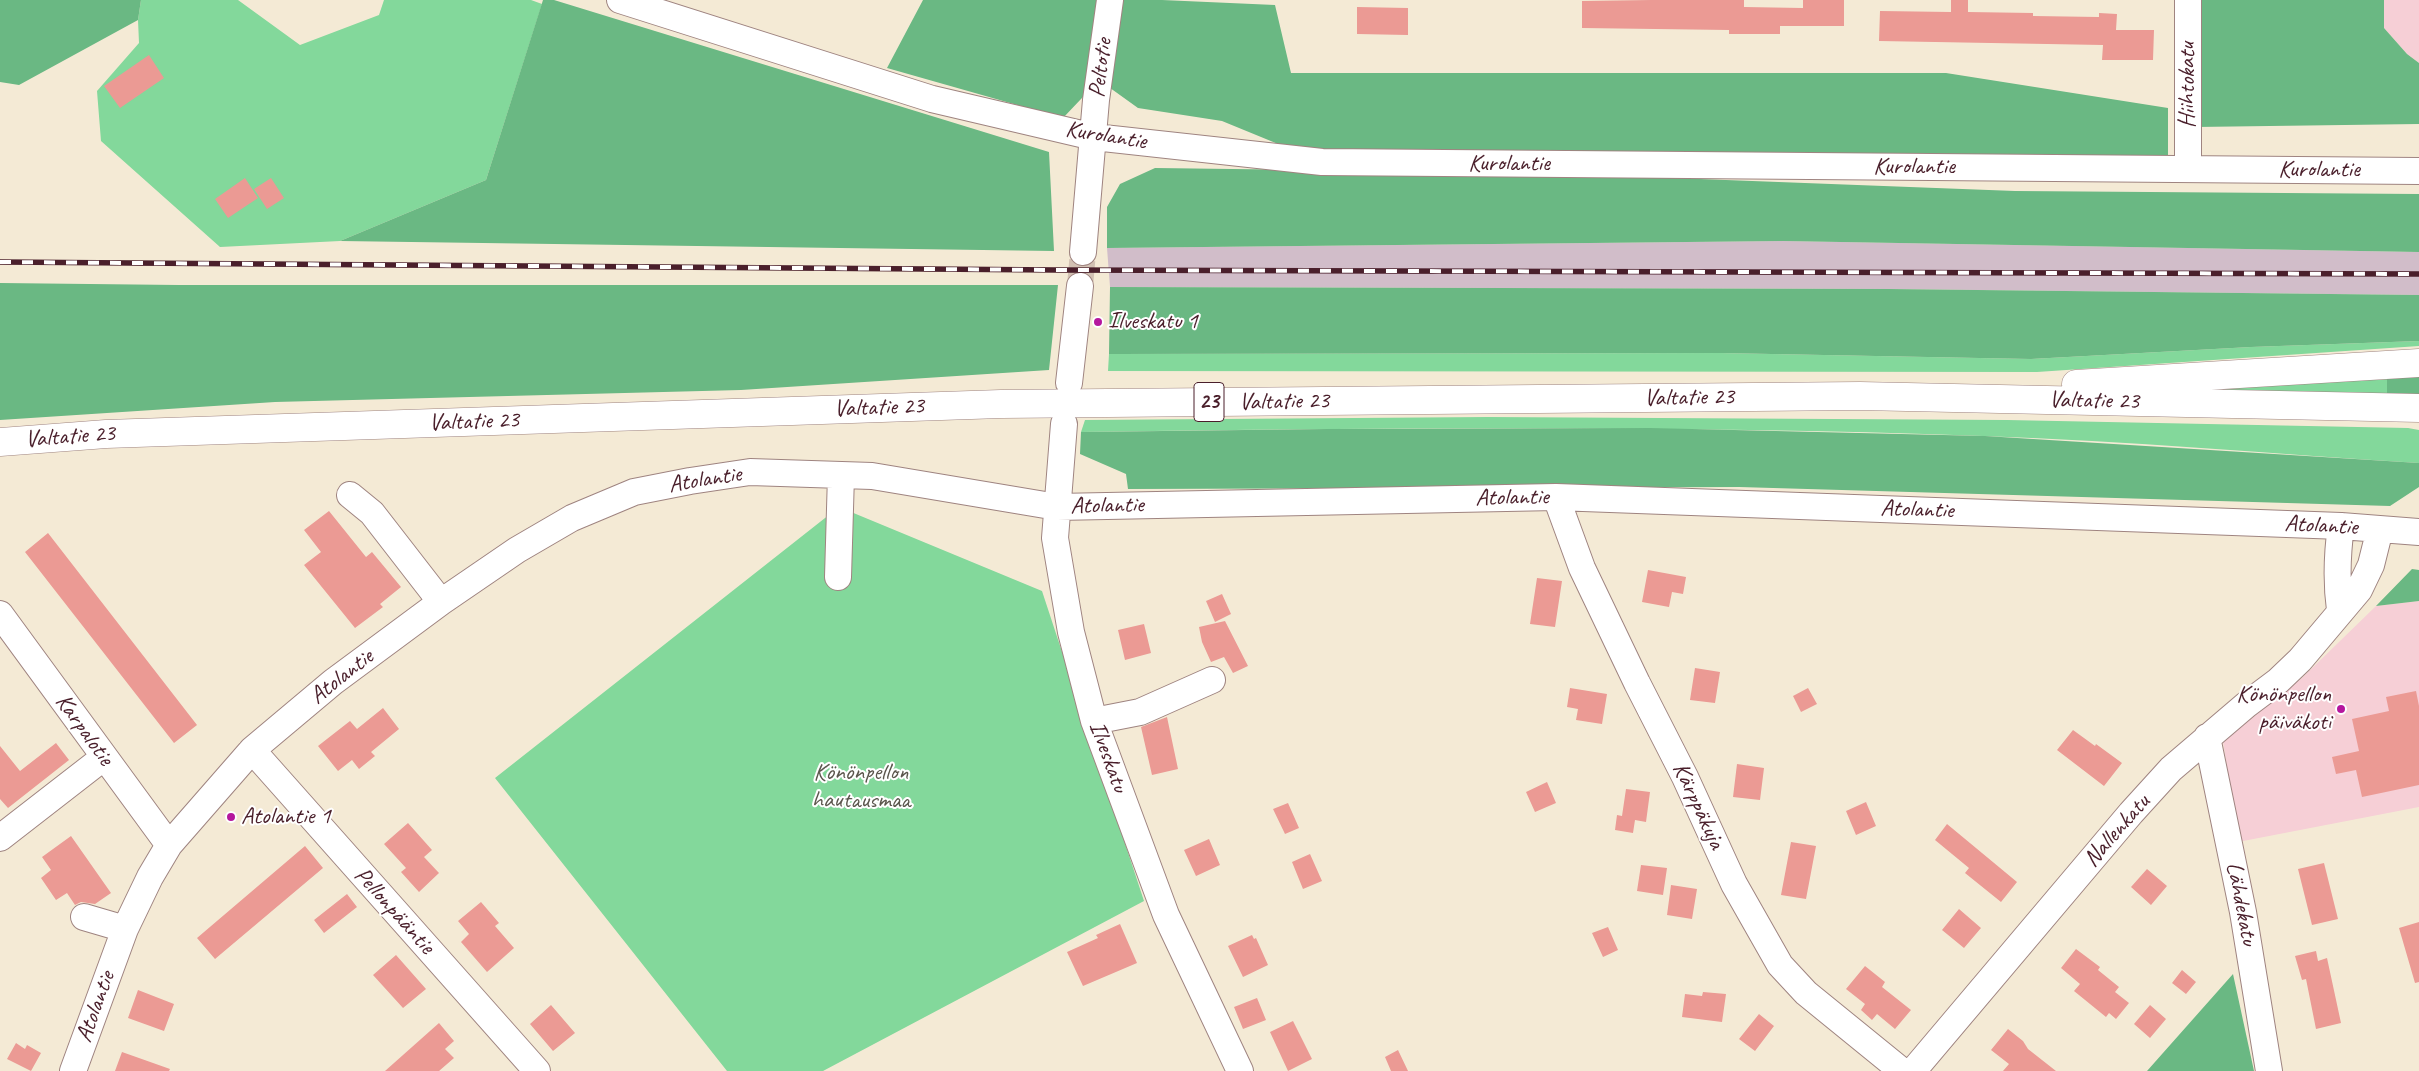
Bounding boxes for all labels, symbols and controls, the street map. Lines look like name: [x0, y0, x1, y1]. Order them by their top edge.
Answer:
street label: Peltotie: [1083, 37, 1119, 99]
street label: Hiihtokatu: [2174, 42, 2202, 128]
street label: Kurolantie: [1063, 115, 1149, 157]
street label: Kurolantie: [1468, 150, 1550, 178]
street label: Kurolantie: [1873, 153, 1955, 181]
street label: Kurolantie: [2278, 156, 2360, 184]
place label: Ilveskatu 1: [1108, 308, 1198, 336]
marker: Ilveskatu 1: [1092, 316, 1104, 328]
road number: 23: [1194, 382, 1224, 422]
street label: Valtatie 23: [1644, 383, 1734, 413]
street label: Valtatie 23: [2049, 386, 2139, 416]
street label: Valtatie 23: [1239, 387, 1329, 417]
street label: Valtatie 23: [833, 392, 925, 424]
street label: Valtatie 23: [428, 406, 520, 438]
street label: Valtatie 23: [24, 419, 116, 455]
street label: Atolantie: [667, 460, 743, 500]
street label: Atolantie: [1475, 483, 1549, 513]
street label: Atolantie: [1070, 491, 1144, 521]
street label: Atolantie: [1880, 494, 1954, 526]
street label: Atolantie: [2284, 510, 2358, 542]
street label: Atolantie: [304, 643, 380, 711]
place label: Könönpellon päiväkoti: [2236, 681, 2331, 737]
street label: Karpalotie: [48, 688, 120, 772]
marker: Könönpellon päiväkoti: [2335, 703, 2347, 715]
street label: Ilveskatu: [1082, 718, 1134, 796]
street label: Kärppäkuja: [1665, 758, 1731, 854]
park label: Könönpellon hautausmaa: [812, 759, 910, 815]
street label: Nallenkatu: [2078, 789, 2156, 873]
place label: Atolantie 1: [241, 803, 331, 831]
marker: Atolantie 1: [225, 811, 237, 823]
street label: Lähdekatu: [2219, 860, 2263, 948]
street label: Pellonpääntie: [347, 862, 441, 960]
street label: Atolantie: [70, 968, 122, 1046]

